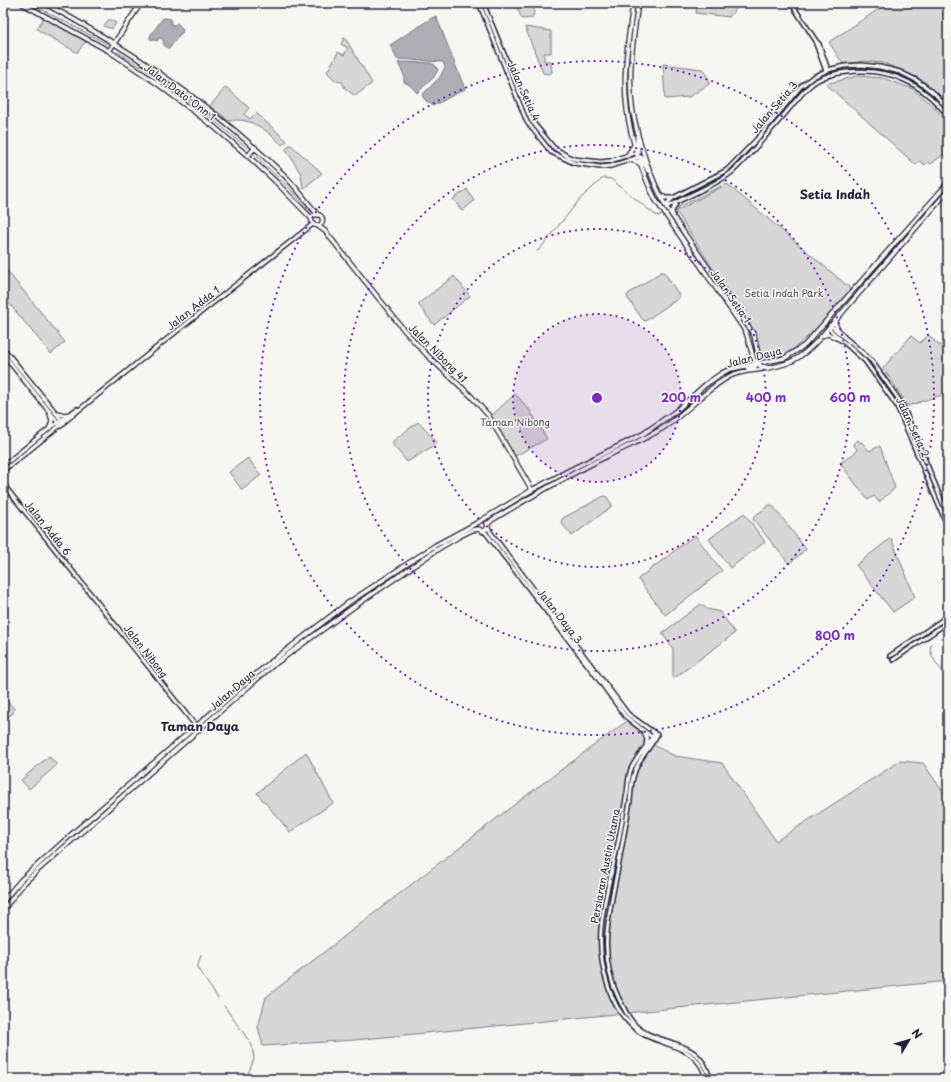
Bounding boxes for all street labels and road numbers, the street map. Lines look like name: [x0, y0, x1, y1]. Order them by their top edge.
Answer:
street label: Jalan Setia 4: [504, 58, 545, 124]
street label: Jalan Dato' Onn 1: [141, 60, 219, 124]
street label: Jalan Setia 3: [747, 77, 800, 136]
street label: Jalan Setia 1: [707, 266, 755, 326]
street label: Jalan Adda 1: [163, 282, 222, 333]
street label: Jalan Nibong 41: [406, 320, 471, 385]
street label: Jalan Daya: [725, 342, 784, 371]
street label: Jalan Setia 2: [893, 394, 934, 459]
street label: Jalan Adda 6: [22, 497, 75, 558]
street label: Jalan Daya 3: [533, 585, 587, 647]
street label: Jalan Nibong: [121, 621, 172, 680]
street label: Jalan Daya: [206, 665, 258, 714]
street label: Persiaran Austin Utama: [586, 807, 623, 924]

